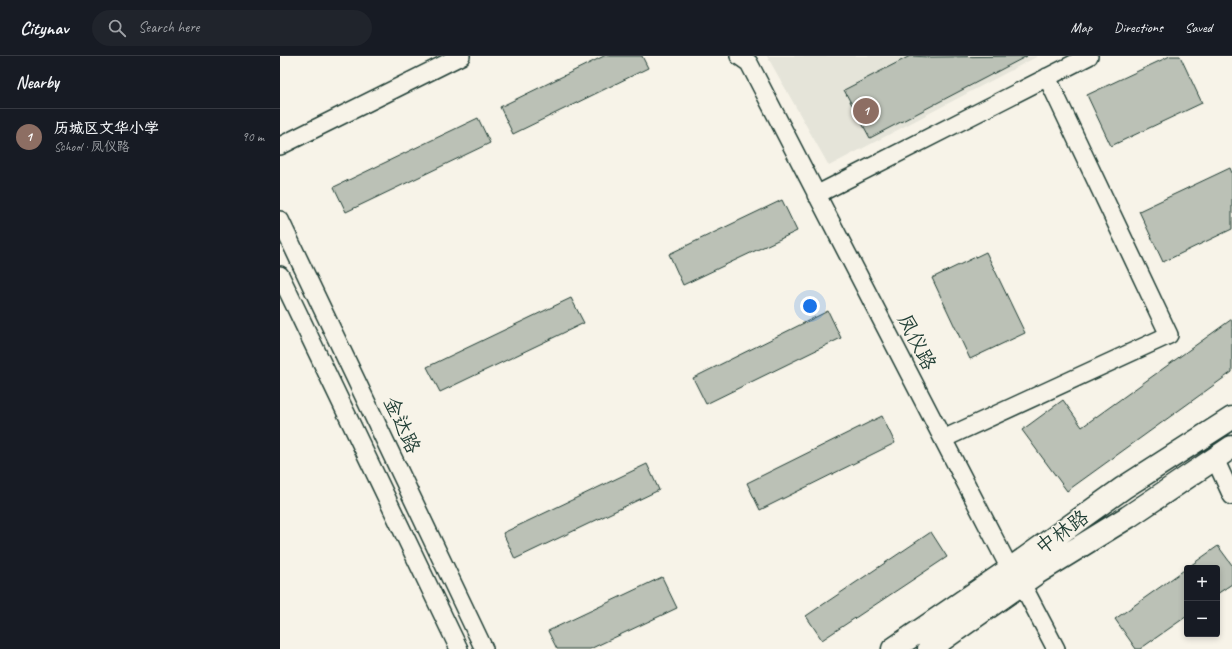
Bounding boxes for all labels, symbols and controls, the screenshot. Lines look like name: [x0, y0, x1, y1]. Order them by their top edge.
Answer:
search box: [92, 10, 372, 46]
text: Citynav: [20, 16, 68, 40]
icon: search: [106, 17, 128, 39]
text: Search here: [138, 18, 199, 37]
text: Map: [1071, 19, 1092, 36]
text: Directions: [1114, 19, 1163, 36]
text: Saved: [1185, 19, 1212, 36]
text: Nearby: [16, 72, 59, 93]
pin: 1: [853, 96, 879, 126]
text: 历城区文华小学: [54, 119, 159, 138]
text: 1: [26, 129, 32, 145]
text: 90 m: [242, 129, 264, 145]
text: School · 凤仪路: [54, 139, 130, 155]
your location: [800, 296, 820, 316]
street label: 凤仪路: [892, 310, 942, 375]
street label: 金达路: [378, 393, 426, 458]
street label: 中林路: [1030, 504, 1094, 560]
map controls: [1184, 565, 1220, 637]
button: +: [1184, 565, 1220, 601]
button: −: [1184, 601, 1220, 637]

